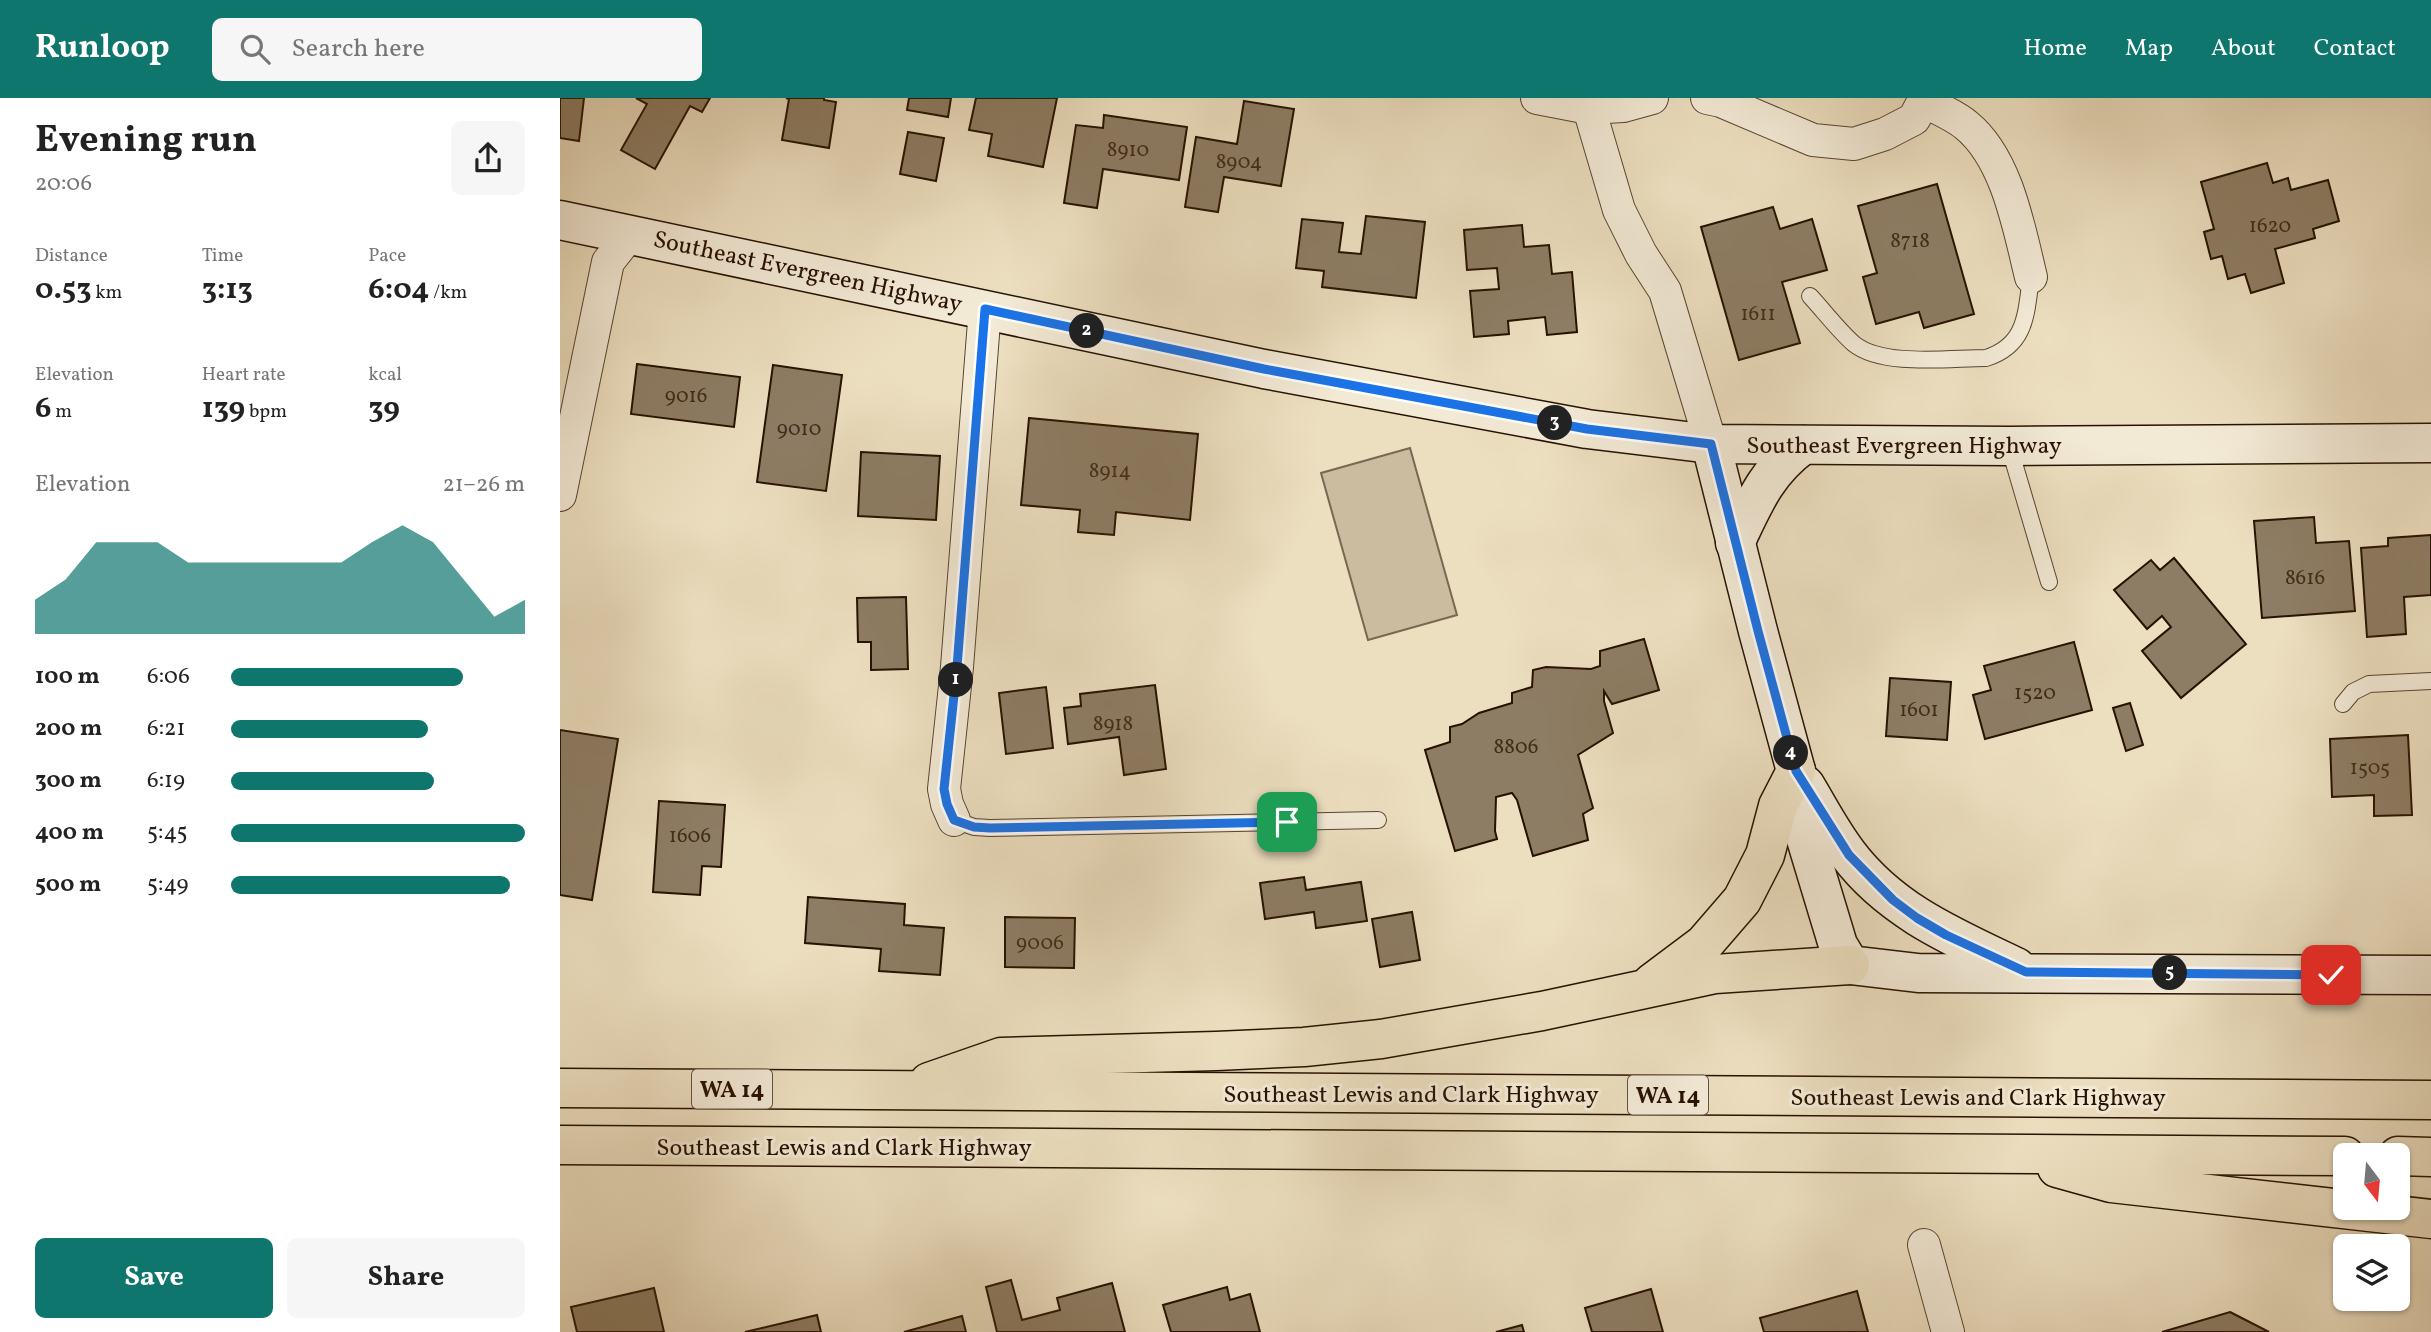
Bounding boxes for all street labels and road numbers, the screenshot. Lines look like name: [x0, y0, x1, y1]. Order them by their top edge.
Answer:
street label: Southeast Evergreen Highway: [650, 224, 965, 322]
street label: Southeast Evergreen Highway: [1746, 430, 2062, 464]
road number: WA 14: [692, 1070, 772, 1108]
road number: WA 14: [1628, 1076, 1708, 1114]
street label: Southeast Lewis and Clark Highway: [1223, 1079, 1599, 1113]
street label: Southeast Lewis and Clark Highway: [1790, 1082, 2166, 1116]
street label: Southeast Lewis and Clark Highway: [656, 1132, 1032, 1166]

